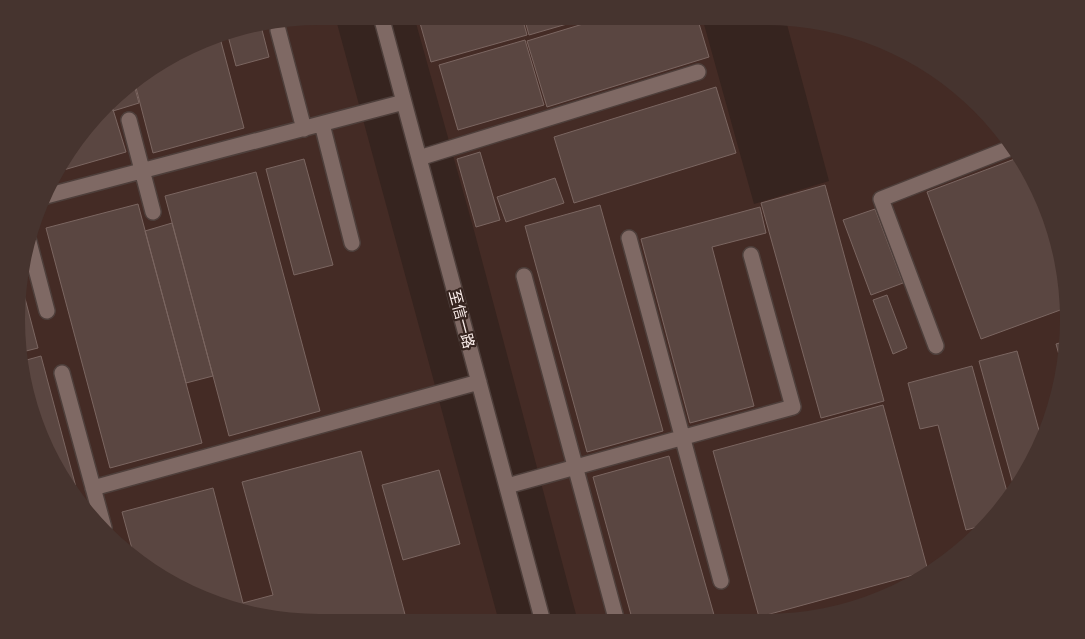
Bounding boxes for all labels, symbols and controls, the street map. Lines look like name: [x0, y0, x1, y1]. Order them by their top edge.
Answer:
street label: 至信一路: [445, 288, 479, 350]

